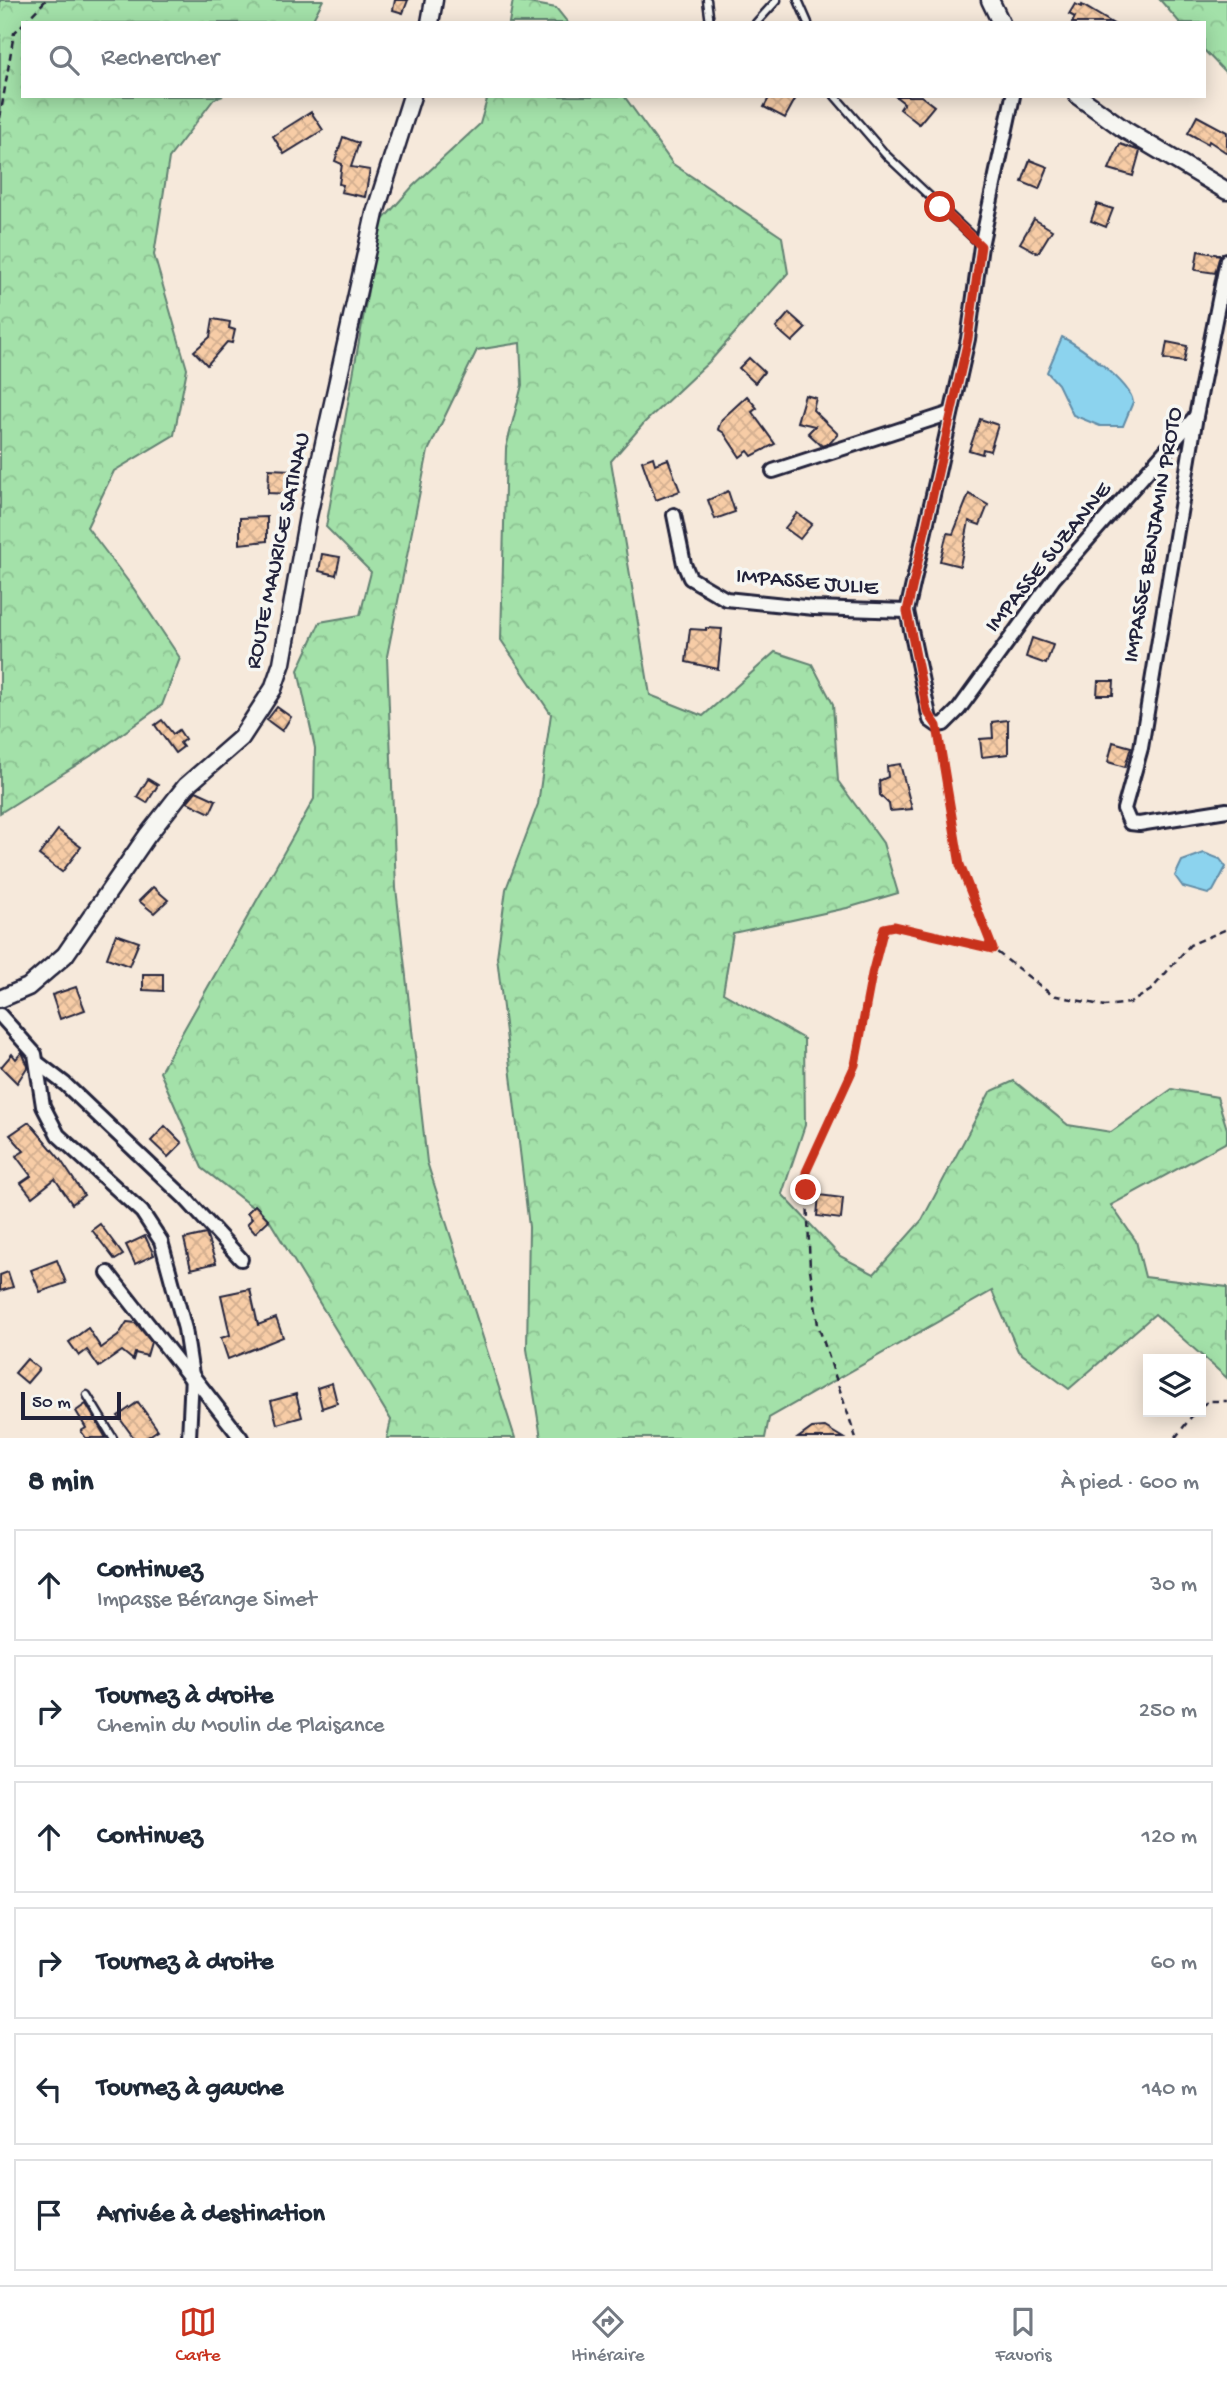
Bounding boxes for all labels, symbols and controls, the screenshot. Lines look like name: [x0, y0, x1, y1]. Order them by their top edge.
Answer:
search box: [21, 21, 1206, 98]
icon: search: [45, 41, 83, 79]
text: Rechercher: [101, 44, 219, 75]
route start: [924, 191, 955, 222]
street label: IMPASSE BENJAMIN PROTO: [1118, 405, 1190, 665]
street label: ROUTE MAURICE SATINAU: [241, 430, 317, 672]
street label: IMPASSE SUZANNE: [980, 476, 1119, 639]
street label: IMPASSE JULIE: [735, 563, 881, 603]
route end: [790, 1174, 821, 1205]
map controls: [1143, 1354, 1206, 1417]
button: layers: [1143, 1354, 1206, 1417]
scale bar: [21, 1389, 121, 1421]
text: 50 m: [32, 1392, 71, 1415]
text: 8 min: [28, 1466, 94, 1501]
text: À pied · 600 m: [1061, 1470, 1199, 1497]
text: Continuez: [97, 1556, 203, 1587]
icon: ahead: [30, 1566, 68, 1604]
text: 30 m: [1150, 1572, 1197, 1599]
text: Impasse Bérange Simet: [97, 1587, 316, 1614]
text: Tournez à droite: [97, 1682, 274, 1713]
icon: right: [30, 1692, 68, 1730]
text: 250 m: [1139, 1698, 1197, 1725]
text: Chemin du Moulin de Plaisance: [97, 1713, 384, 1740]
icon: ahead: [30, 1818, 68, 1856]
text: Continuez: [97, 1822, 203, 1853]
text: 120 m: [1142, 1824, 1197, 1851]
icon: right: [30, 1944, 68, 1982]
text: Tournez à droite: [97, 1948, 274, 1979]
text: 60 m: [1151, 1950, 1197, 1977]
icon: left: [30, 2070, 68, 2108]
text: Tournez à gauche: [97, 2074, 284, 2105]
text: 140 m: [1142, 2076, 1197, 2103]
icon: arrive: [30, 2196, 68, 2234]
text: Arrivée à destination: [97, 2200, 325, 2231]
tab: Carte: [175, 2303, 221, 2368]
tab: Itinéraire: [571, 2303, 644, 2368]
tab: Favoris: [995, 2303, 1052, 2368]

